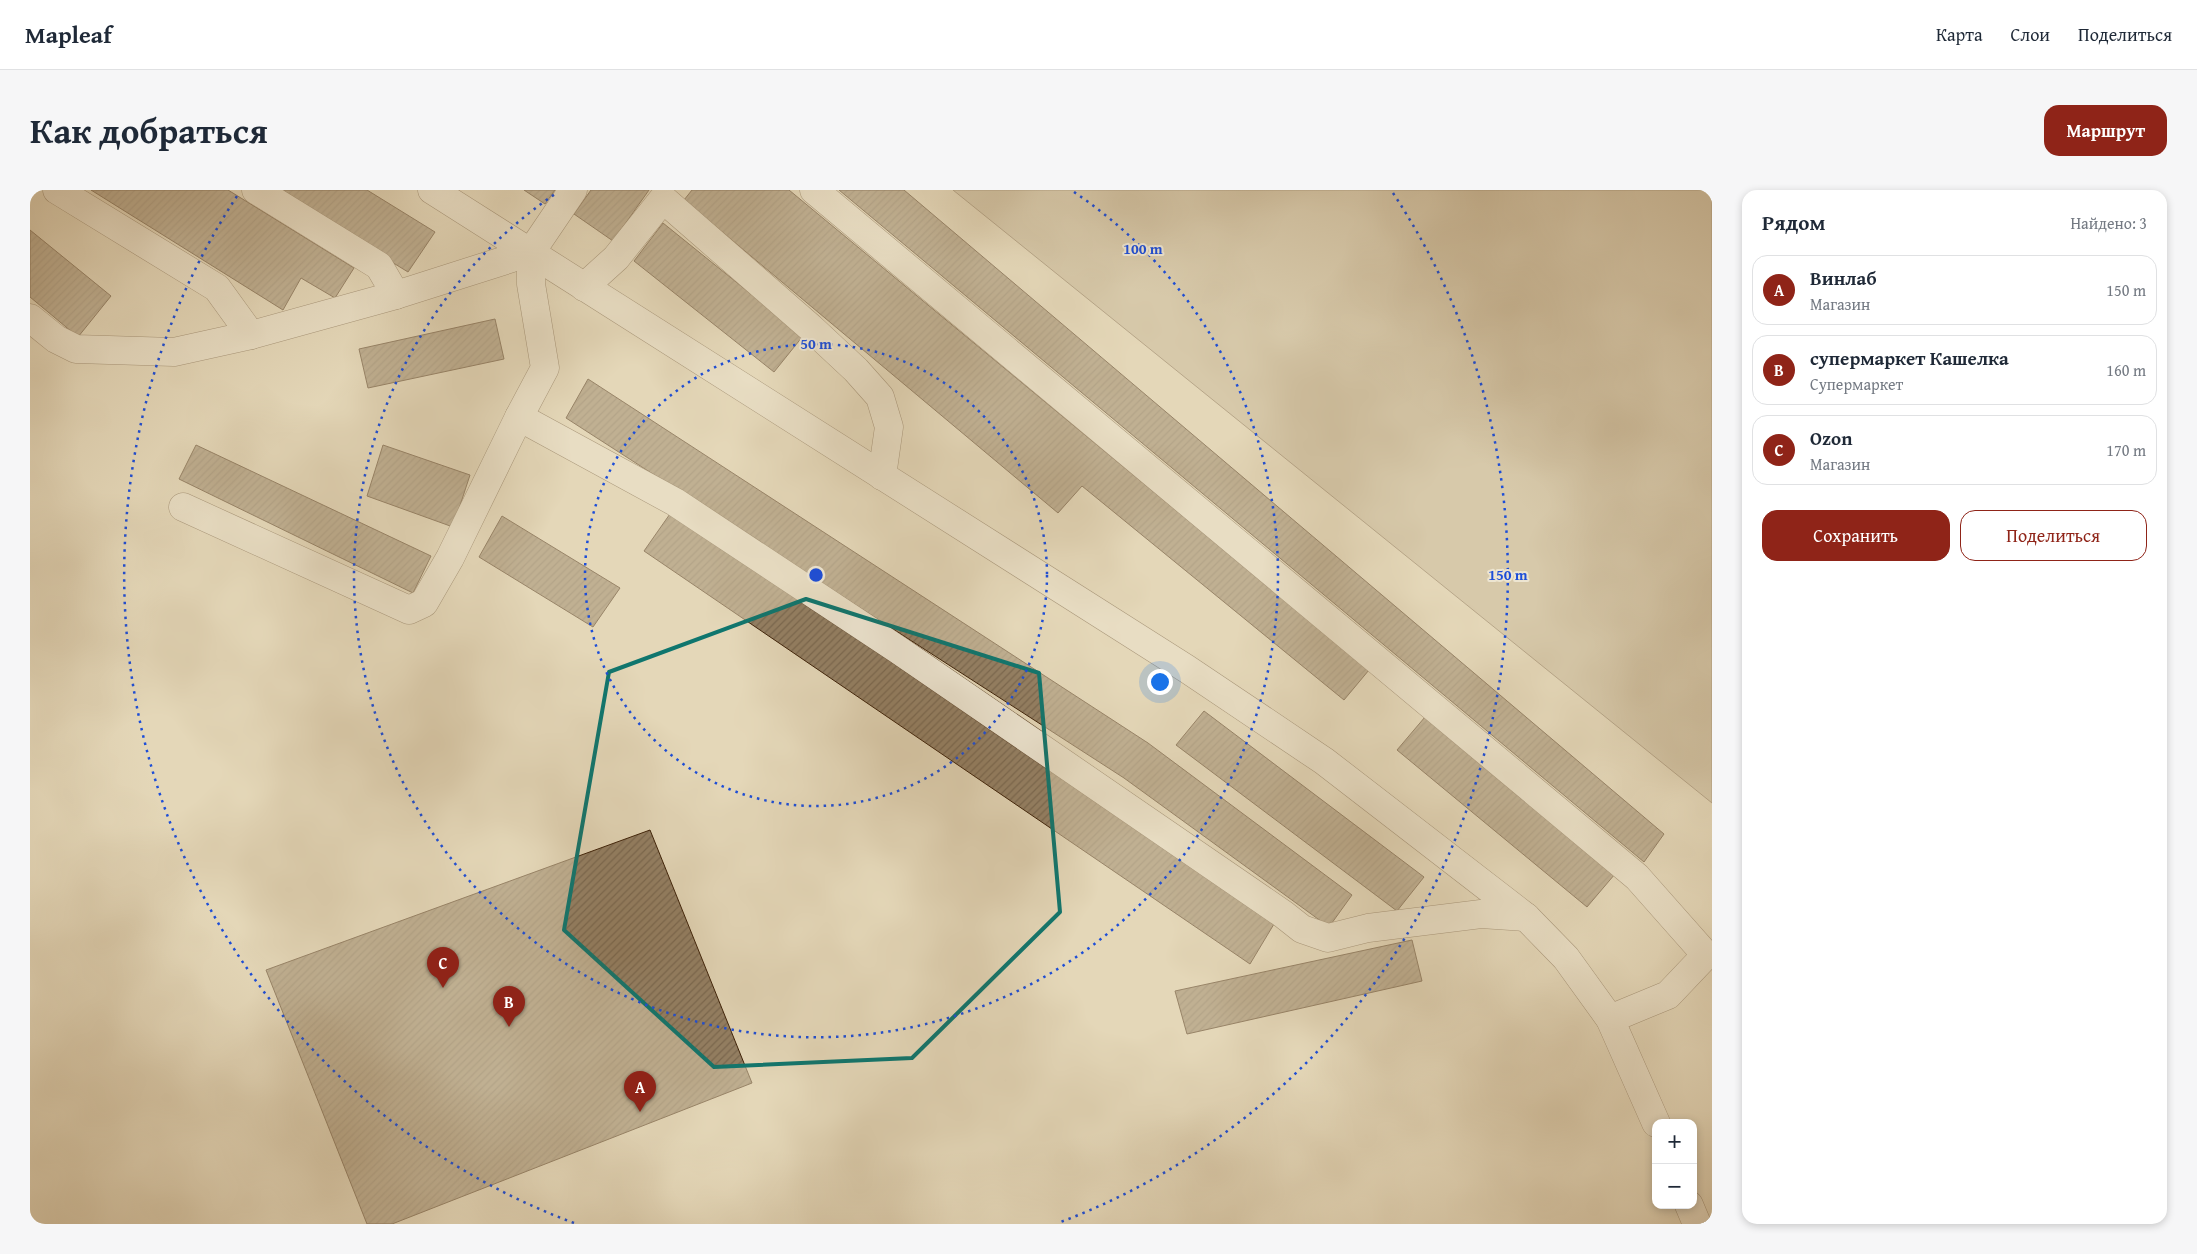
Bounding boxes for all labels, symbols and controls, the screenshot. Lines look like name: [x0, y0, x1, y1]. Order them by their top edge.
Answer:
text: Mapleaf: [25, 17, 112, 52]
text: Карта: [1936, 21, 1983, 48]
text: Слои: [2011, 21, 2050, 48]
text: Поделиться: [2078, 21, 2172, 48]
text: Как добраться: [30, 105, 268, 156]
button: Маршрут: [2044, 105, 2167, 156]
text: Рядом: [1762, 207, 1825, 238]
text: Найдено: 3: [2070, 211, 2147, 235]
text: 100 m: [1123, 238, 1163, 259]
text: Винлаб: [1810, 264, 1877, 292]
text: A: [1774, 278, 1784, 302]
text: 150 m: [2106, 278, 2146, 302]
text: Магазин: [1810, 292, 1870, 316]
text: 50 m: [800, 333, 832, 354]
text: супермаркет Кашелка: [1810, 344, 2009, 372]
text: B: [1774, 358, 1784, 382]
text: 160 m: [2106, 358, 2146, 382]
text: Супермаркет: [1810, 372, 1903, 396]
text: Ozon: [1810, 424, 1852, 452]
text: C: [1774, 438, 1784, 462]
text: 170 m: [2106, 438, 2146, 462]
text: Магазин: [1810, 452, 1870, 476]
button: Сохранить: [1762, 510, 1950, 561]
button: Поделиться: [1960, 510, 2147, 561]
text: 150 m: [1488, 564, 1528, 585]
centre of rings: [807, 566, 825, 584]
your location: [1147, 669, 1173, 695]
pin: C: [427, 947, 459, 988]
pin: B: [493, 986, 525, 1027]
pin: A: [624, 1071, 656, 1112]
map controls: [1652, 1119, 1697, 1209]
button: +: [1652, 1119, 1697, 1164]
button: −: [1652, 1164, 1697, 1209]

